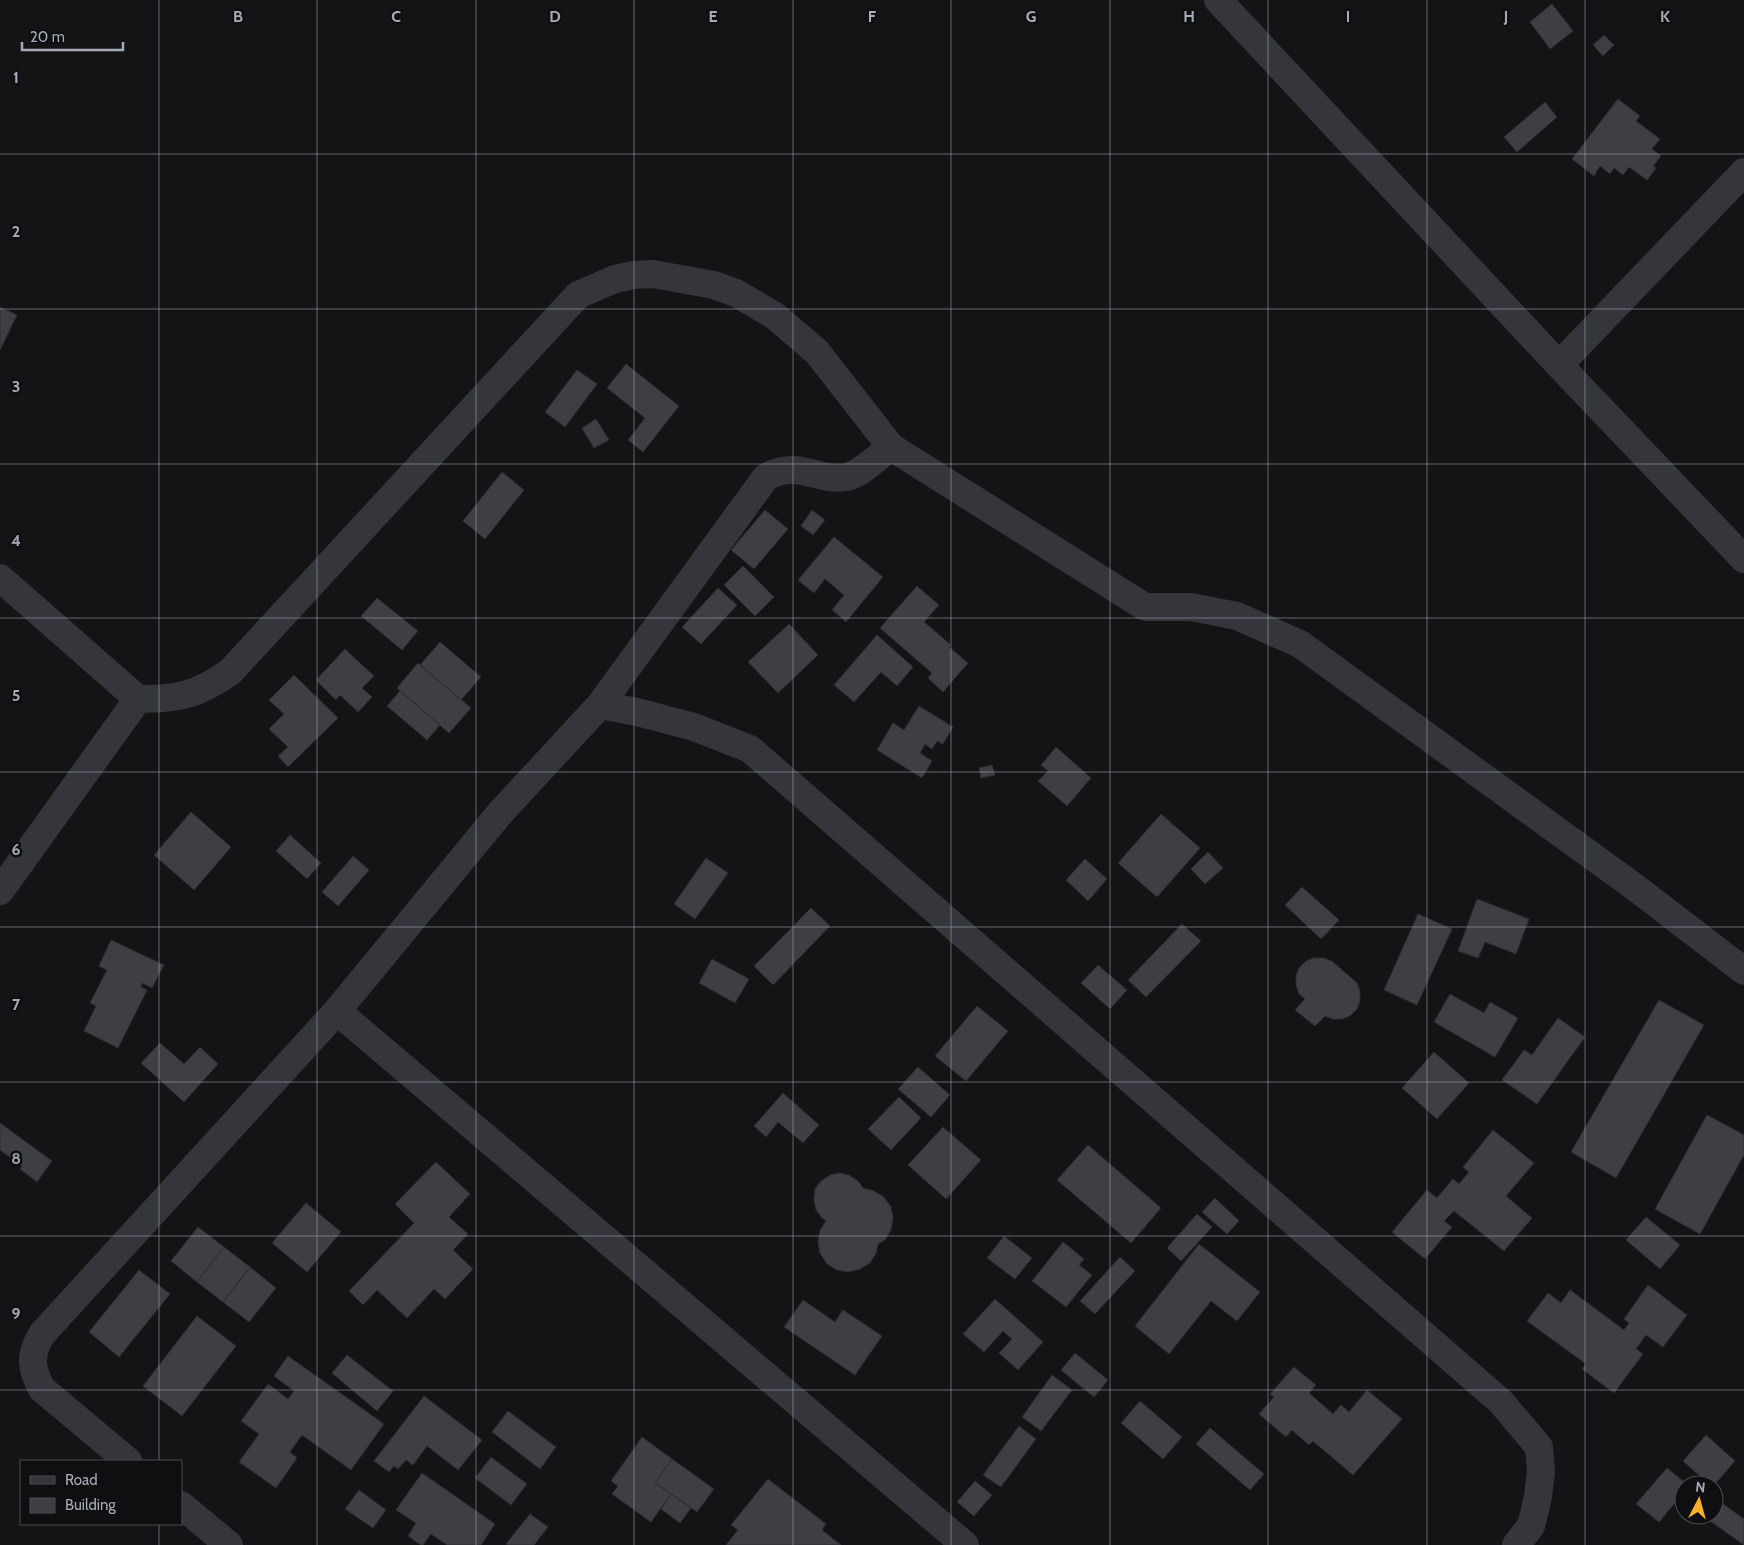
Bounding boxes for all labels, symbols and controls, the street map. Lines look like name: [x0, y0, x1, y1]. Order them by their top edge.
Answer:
text: B: [233, 7, 243, 26]
text: C: [391, 7, 401, 26]
text: D: [549, 7, 561, 26]
text: E: [708, 7, 718, 26]
text: F: [868, 7, 877, 26]
text: G: [1026, 7, 1036, 26]
text: H: [1183, 7, 1195, 26]
text: I: [1346, 7, 1350, 26]
text: J: [1503, 7, 1508, 26]
text: K: [1660, 7, 1670, 26]
scale bar: [22, 20, 124, 52]
text: 20 m: [30, 28, 65, 46]
text: 1: [13, 68, 19, 87]
text: 2: [12, 222, 20, 241]
text: 3: [12, 377, 20, 396]
text: 4: [11, 531, 21, 550]
text: 5: [12, 686, 20, 705]
text: 6: [12, 840, 21, 859]
text: 7: [12, 995, 21, 1014]
text: 8: [11, 1149, 21, 1168]
text: 9: [12, 1304, 21, 1323]
legend: [20, 1460, 182, 1525]
text: Road: [65, 1471, 98, 1489]
north arrow: [1674, 1475, 1724, 1525]
text: N: [1694, 1478, 1706, 1497]
text: Building: [65, 1496, 116, 1514]

